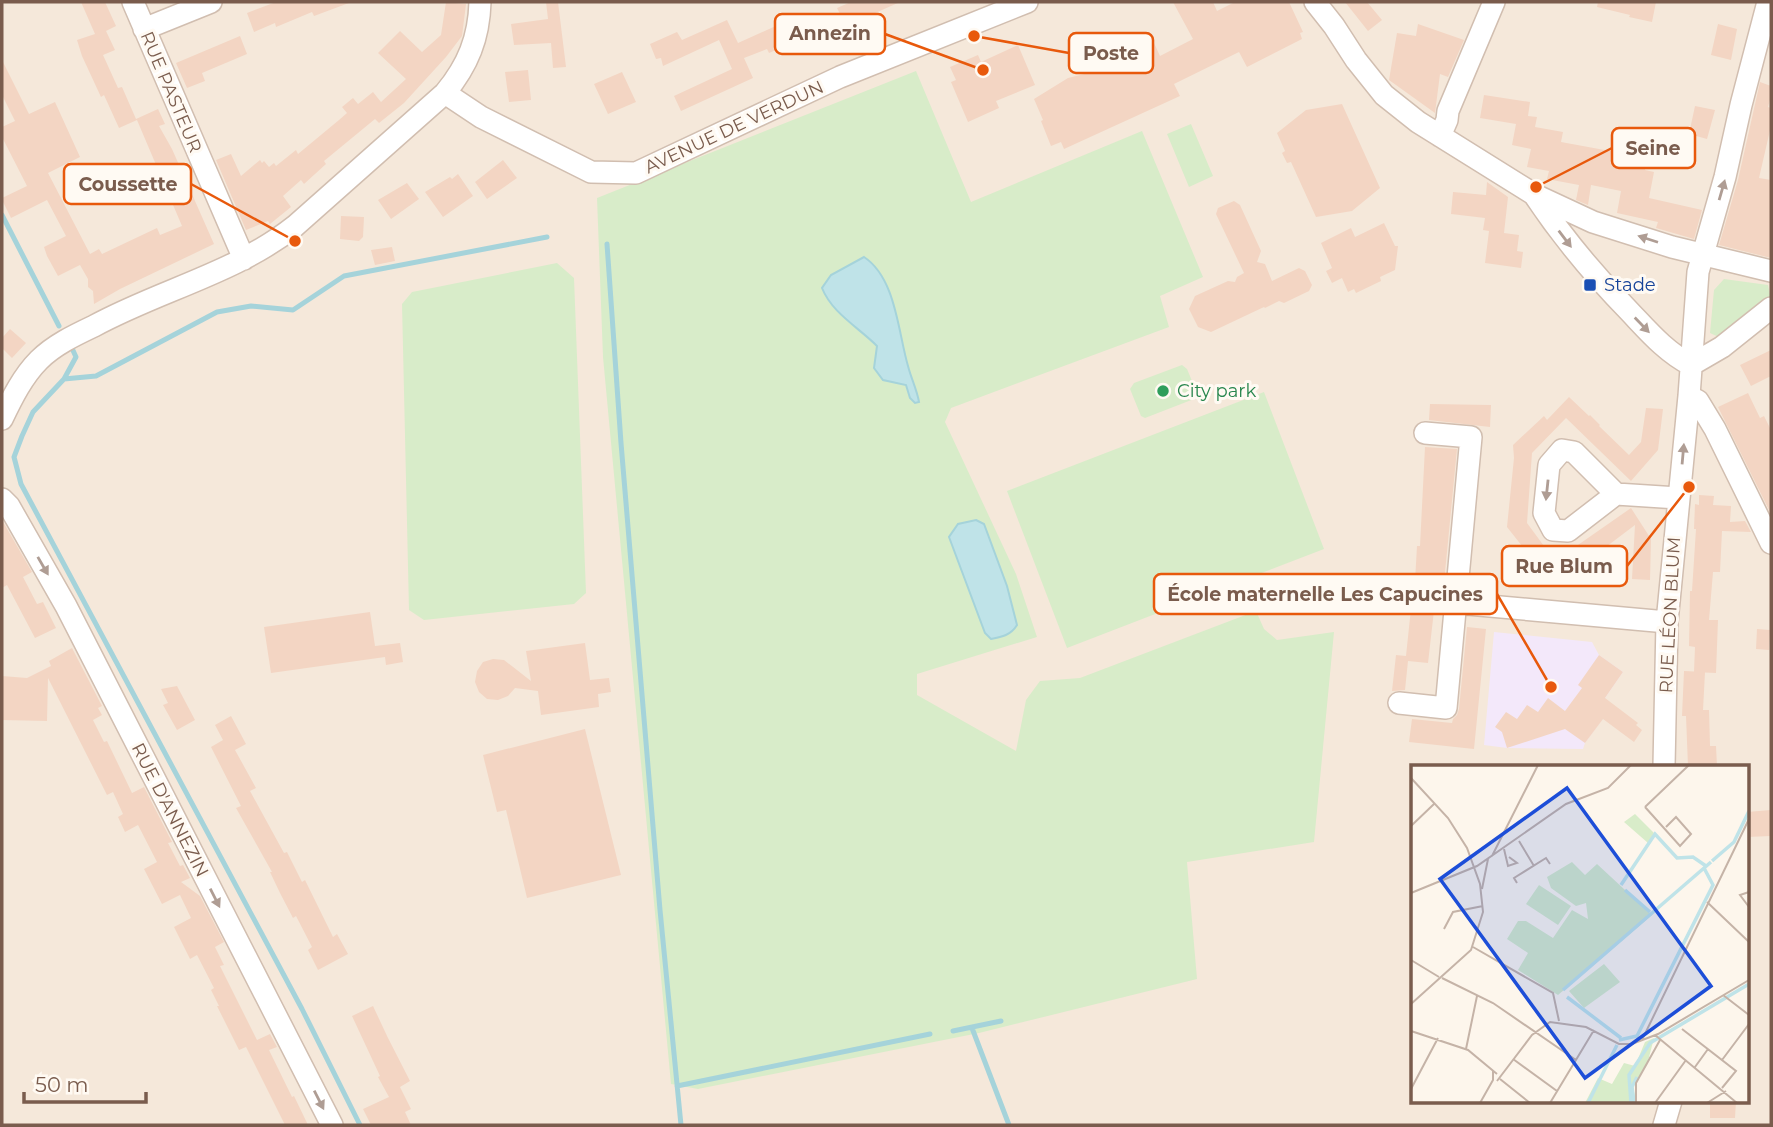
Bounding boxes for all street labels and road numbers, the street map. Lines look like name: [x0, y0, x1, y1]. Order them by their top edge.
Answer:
street label: RUE PASTEUR: [136, 28, 206, 156]
street label: AVENUE DE VERDUN: [641, 76, 827, 178]
street label: RUE LÉON BLUM: [1655, 536, 1685, 694]
street label: RUE D'ANNEZIN: [127, 739, 213, 881]

